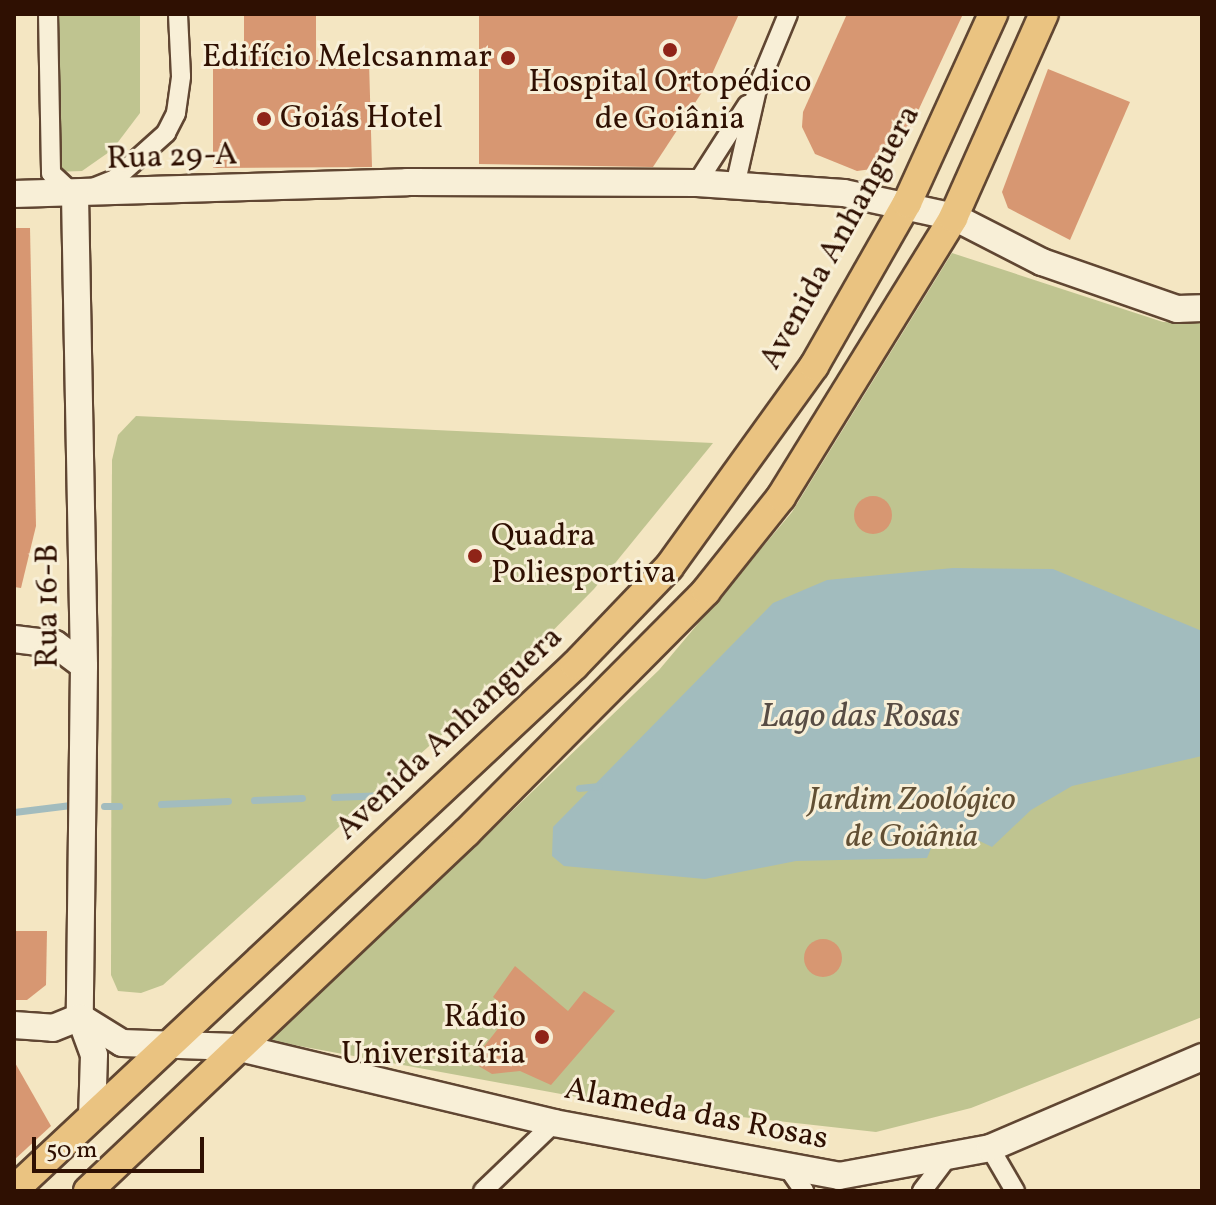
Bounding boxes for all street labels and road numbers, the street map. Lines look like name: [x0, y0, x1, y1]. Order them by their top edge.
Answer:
street label: Avenida Anhanguera: [752, 99, 930, 377]
street label: Rua 29-A: [106, 137, 238, 179]
street label: Rua 16-B: [30, 544, 68, 668]
street label: Avenida Anhanguera: [329, 619, 571, 849]
street label: Alameda das Rosas: [561, 1071, 831, 1159]

